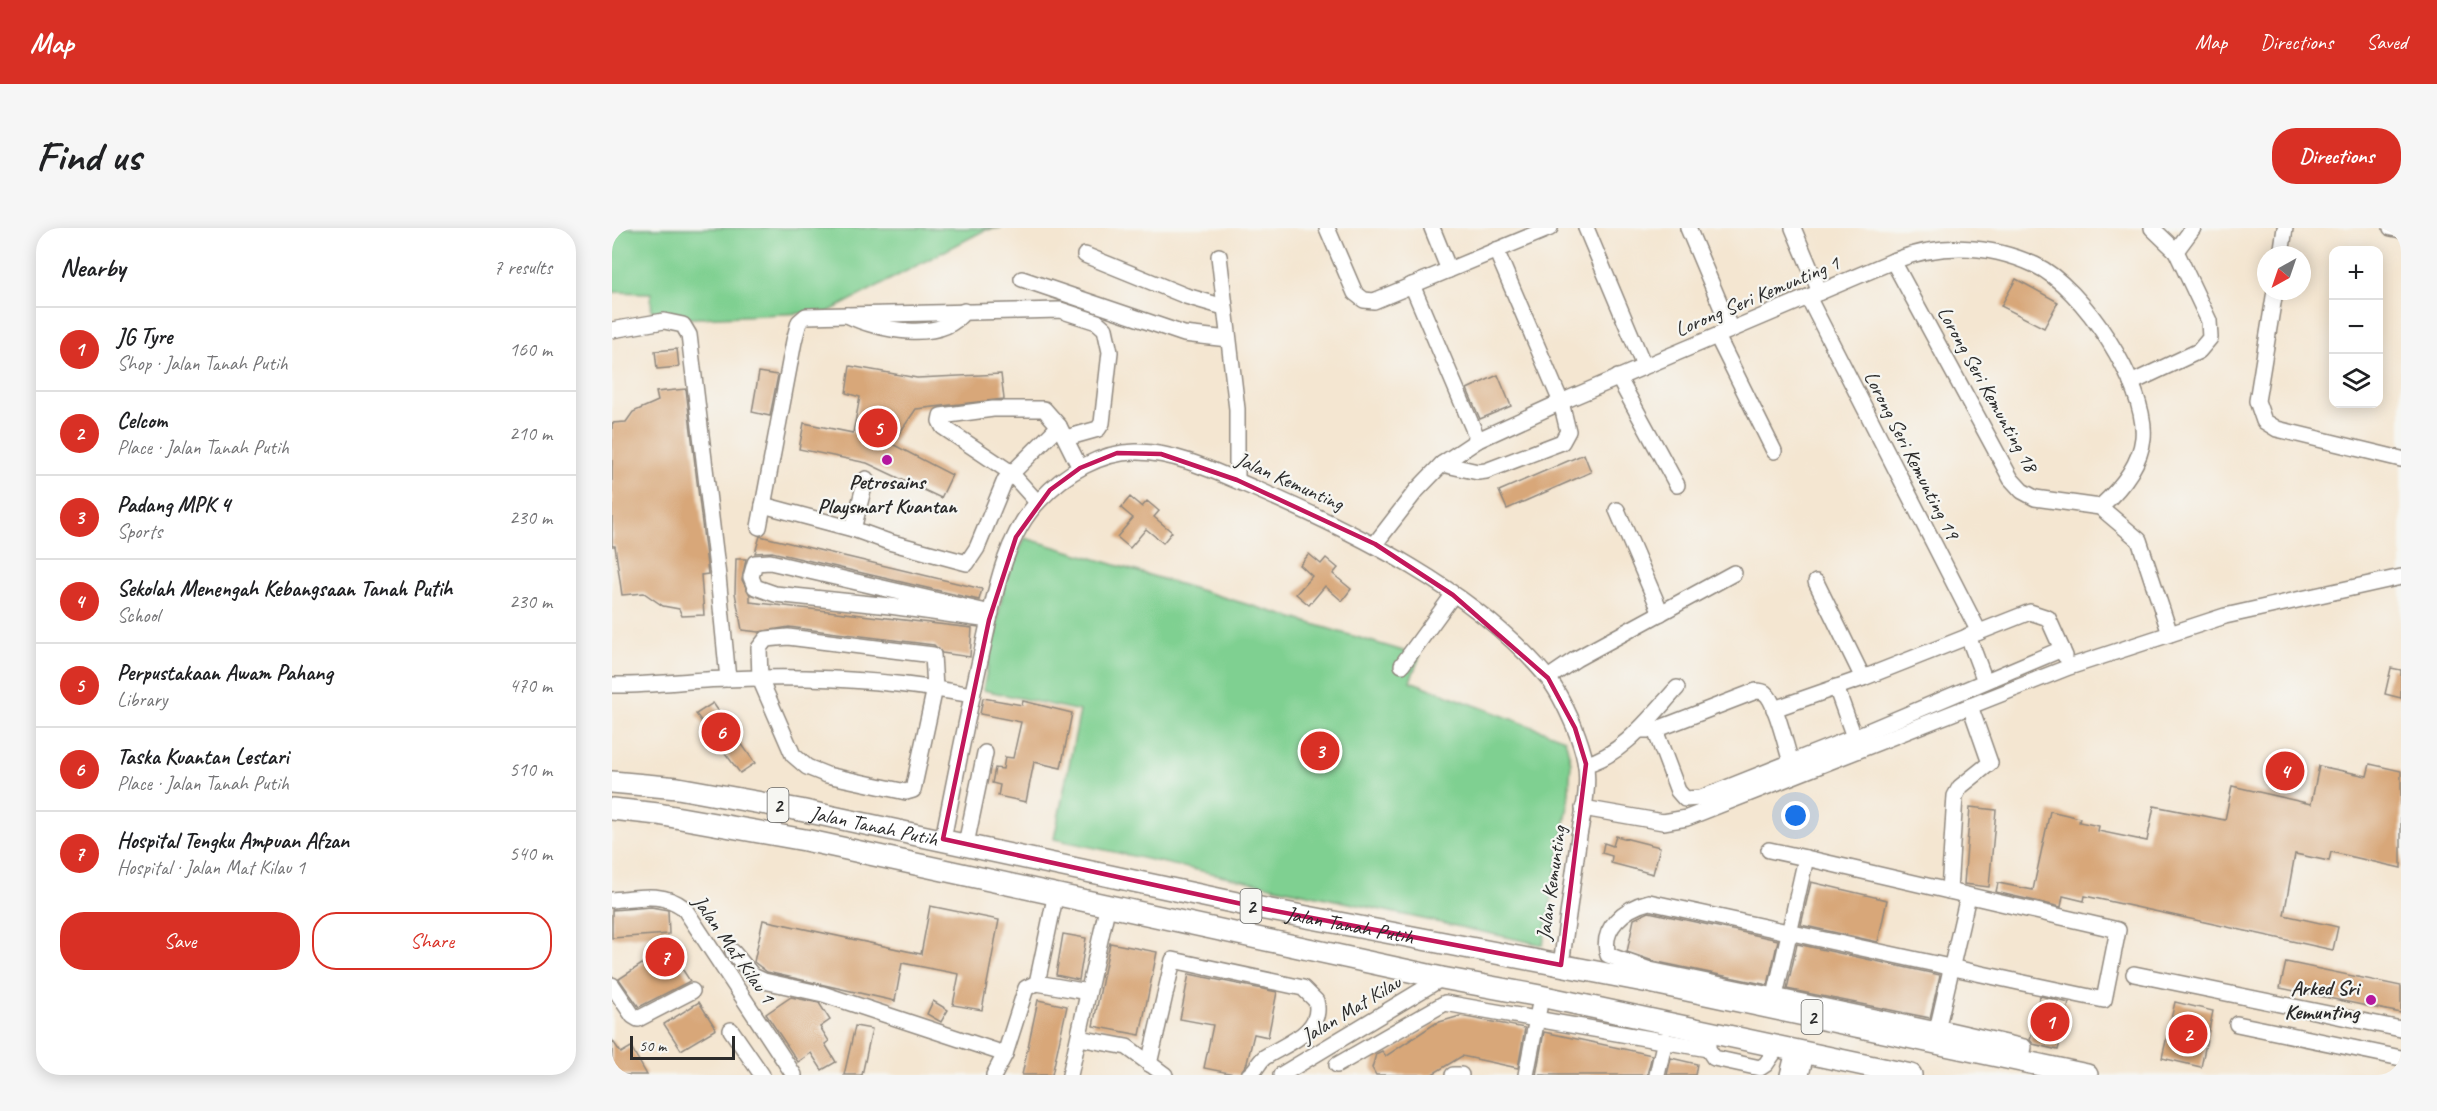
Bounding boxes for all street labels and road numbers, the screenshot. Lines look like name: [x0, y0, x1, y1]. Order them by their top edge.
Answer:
street label: Lorong Seri Kemunting 1: [1671, 249, 1845, 342]
street label: Lorong Seri Kemunting 18: [1932, 302, 2046, 479]
street label: Lorong Seri Kemunting 19: [1858, 366, 1966, 545]
street label: Jalan Kemunting: [1231, 445, 1349, 517]
road number: 2: [768, 788, 788, 822]
street label: Jalan Tanah Putih: [807, 799, 941, 852]
street label: Jalan Kemunting: [1530, 823, 1572, 943]
street label: Jalan Mat Kilau 1: [687, 889, 782, 1009]
road number: 2: [1240, 889, 1262, 923]
street label: Jalan Tanah Putih: [1283, 900, 1416, 950]
street label: Jalan Mat Kilau: [1296, 968, 1407, 1049]
road number: 2: [1802, 1000, 1822, 1034]

